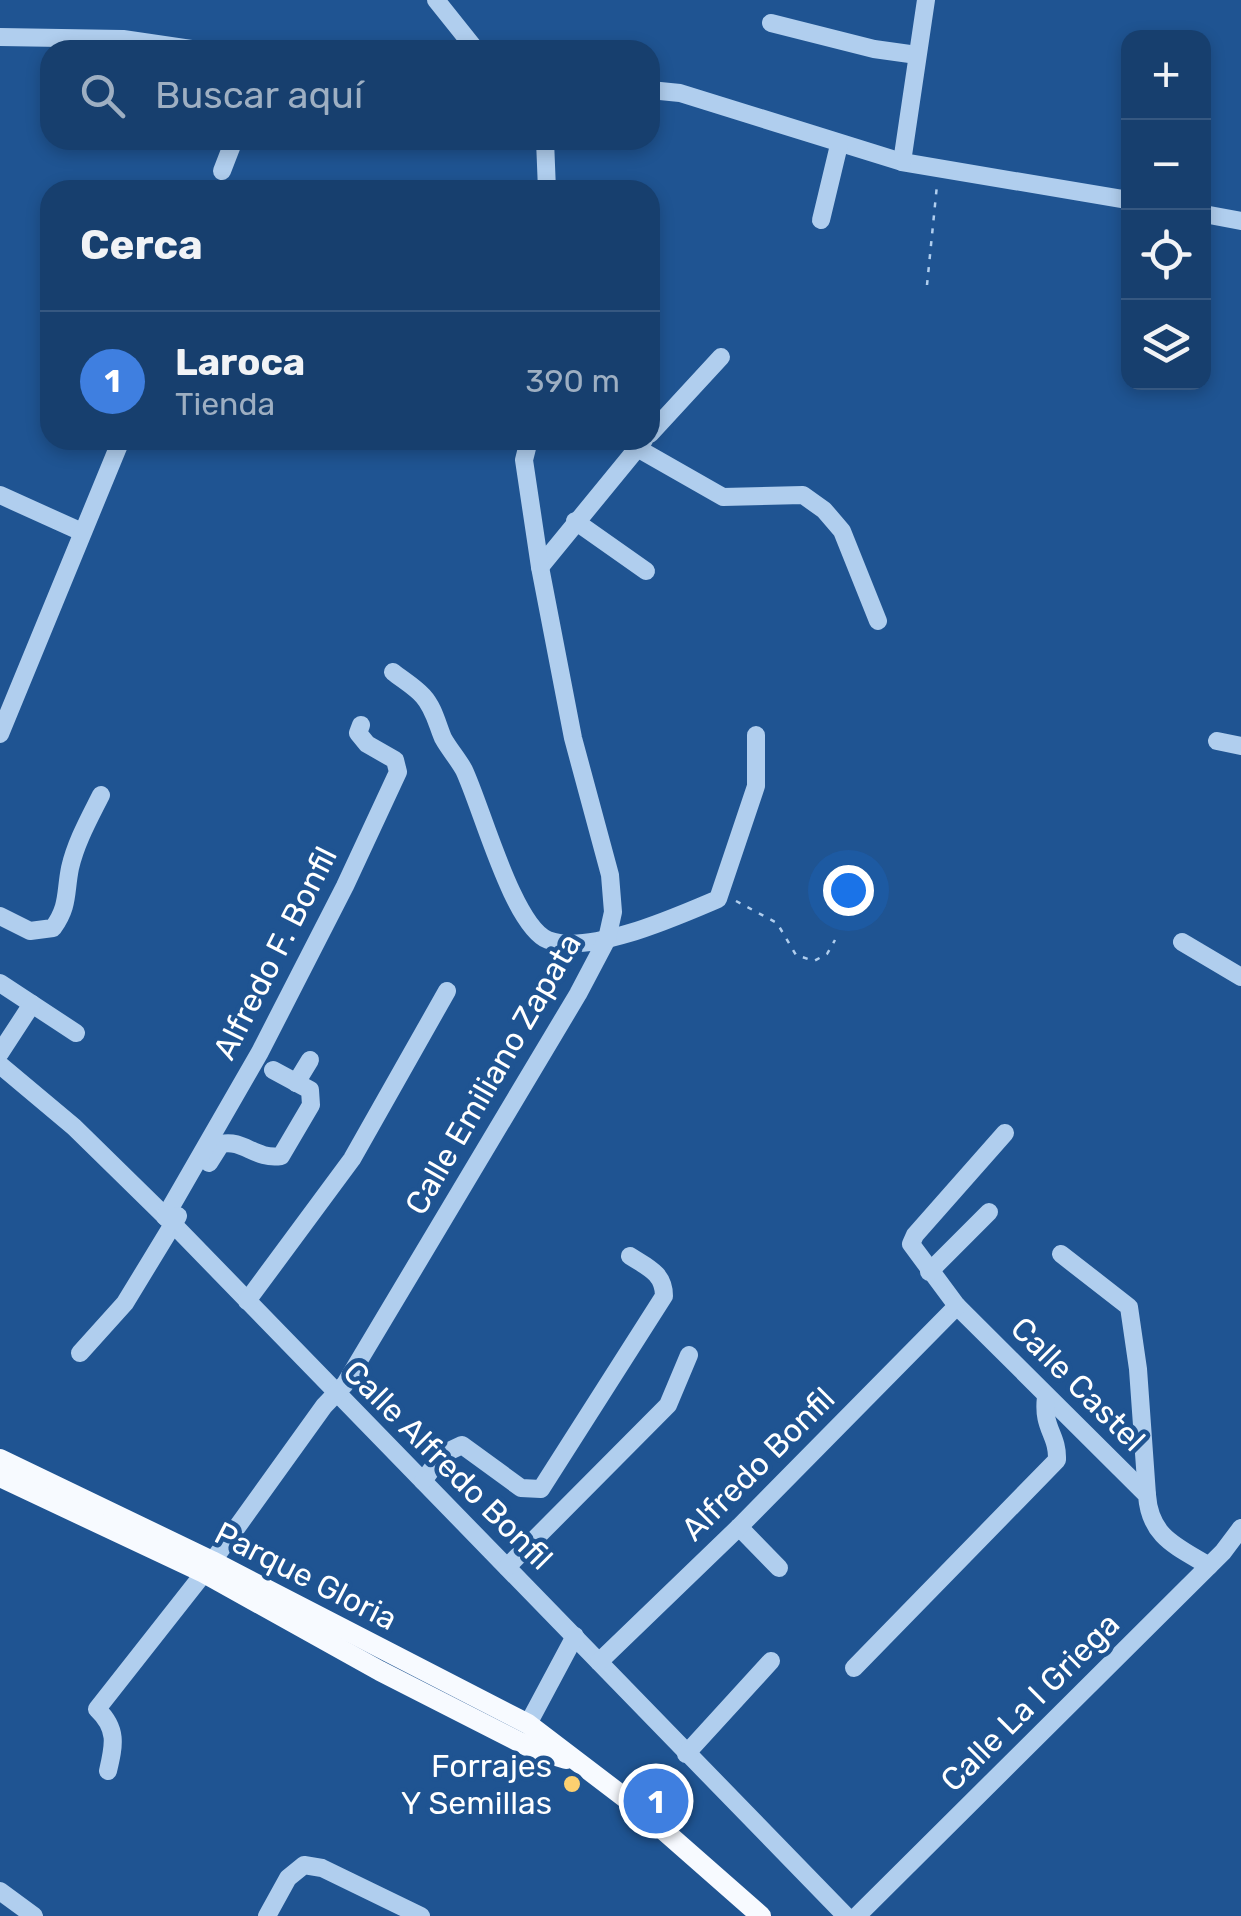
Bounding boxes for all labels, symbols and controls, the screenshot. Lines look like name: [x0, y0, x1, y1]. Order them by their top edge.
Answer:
map controls: [1121, 30, 1211, 390]
button: +: [1121, 30, 1211, 120]
search box: [40, 40, 660, 150]
icon: search: [75, 68, 130, 123]
text: Buscar aquí: [155, 72, 363, 118]
button: −: [1121, 120, 1211, 210]
button: locate: [1121, 210, 1211, 300]
text: Cerca: [80, 220, 203, 270]
button: layers: [1121, 300, 1211, 390]
text: Laroca: [175, 339, 305, 385]
text: 1: [105, 362, 120, 400]
text: 390 m: [525, 362, 620, 400]
text: Tienda: [175, 385, 275, 423]
street label: Alfredo F. Bonfil: [205, 840, 345, 1066]
your location: [823, 865, 874, 916]
street label: Calle Emiliano Zapata: [397, 927, 589, 1221]
street label: Calle Castel: [1003, 1309, 1153, 1459]
street label: Calle Alfredo Bonfil: [335, 1352, 561, 1578]
street label: Alfredo Bonfil: [674, 1380, 842, 1548]
street label: Parque Gloria: [209, 1514, 403, 1638]
street label: Calle La I Griega: [933, 1605, 1127, 1799]
place label: Forrajes Y Semillas: [401, 1747, 552, 1822]
pin: 1: [624, 1764, 688, 1838]
marker: Forrajes Y Semillas: [561, 1773, 583, 1795]

